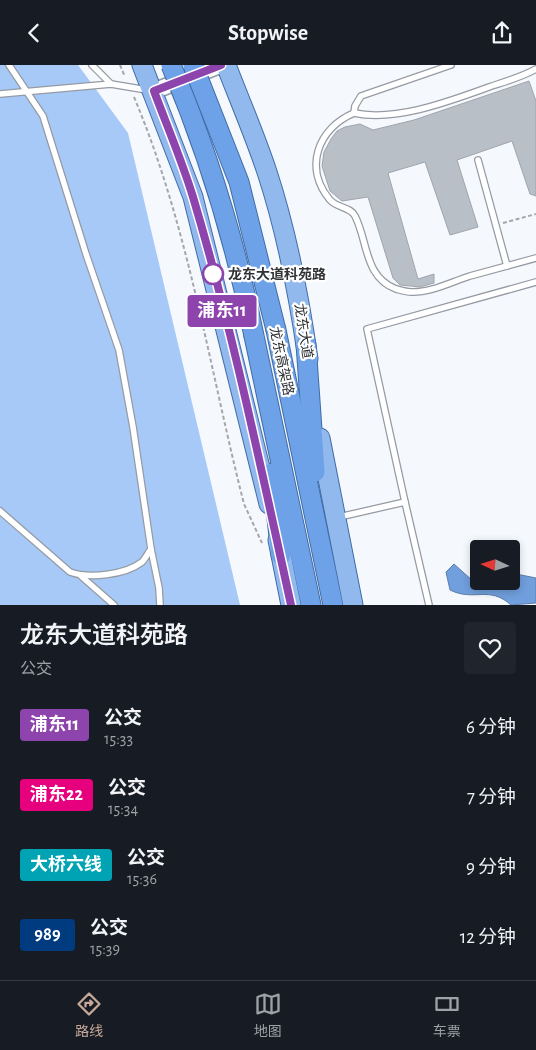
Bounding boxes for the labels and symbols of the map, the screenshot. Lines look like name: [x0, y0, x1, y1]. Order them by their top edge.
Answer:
marker: 龙东大道科苑路: [202, 263, 224, 285]
place label: 龙东大道科苑路: [228, 266, 326, 282]
line badge: 浦东11: [187, 295, 257, 327]
street label: 龙东大道: [292, 302, 316, 360]
street label: 龙东高架路: [267, 325, 297, 397]
north arrow: [470, 540, 520, 590]

